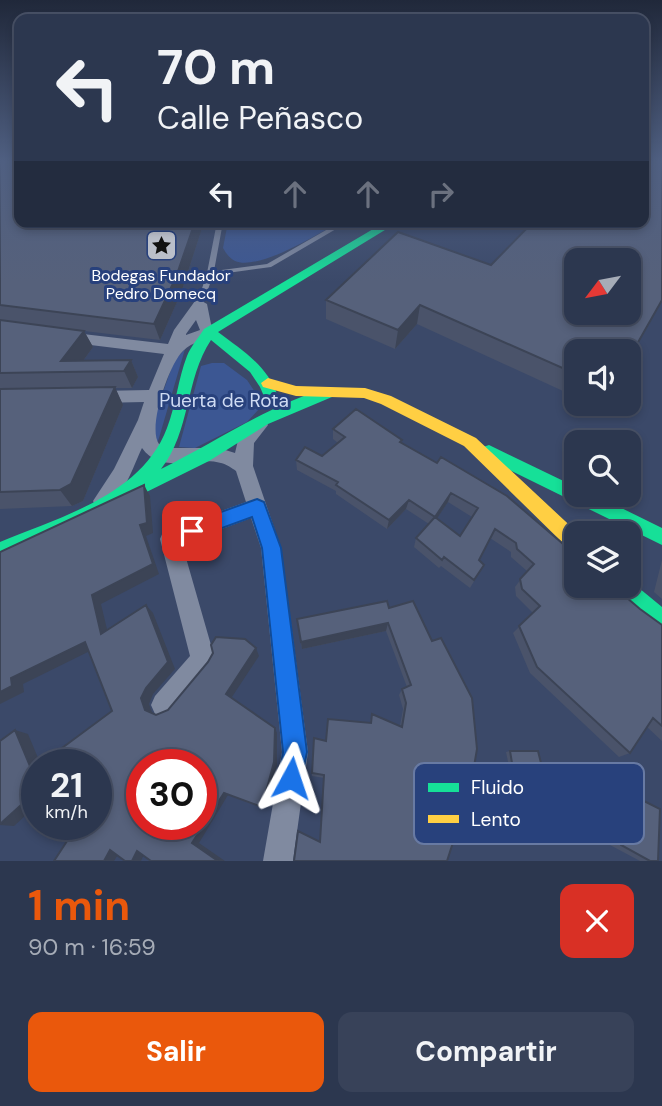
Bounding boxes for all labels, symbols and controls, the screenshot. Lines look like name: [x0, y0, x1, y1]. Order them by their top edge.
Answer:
text: 70 m: [157, 35, 275, 99]
icon: left: [42, 42, 133, 133]
text: Calle Peñasco: [157, 97, 363, 139]
icon: left: [203, 175, 241, 213]
icon: ahead: [276, 175, 314, 213]
icon: ahead: [349, 175, 387, 213]
icon: right: [422, 175, 460, 213]
place icon: Bodegas Fundador Pedro Domecq: [144, 229, 178, 263]
north arrow: [564, 248, 640, 326]
map controls: [564, 248, 641, 598]
place label: Bodegas Fundador Pedro Domecq: [91, 265, 231, 304]
button: sound: [564, 339, 641, 416]
park label: Puerta de Rota: [159, 388, 289, 413]
button: search: [564, 430, 641, 507]
pin: [162, 501, 222, 561]
icon: arrive: [173, 512, 211, 550]
button: layers: [564, 521, 641, 598]
position arrow: [254, 741, 328, 815]
speed limit sign: 30: [126, 749, 217, 840]
text: 21: [50, 762, 83, 808]
legend: [414, 763, 644, 844]
text: Fluido: [471, 775, 524, 800]
text: km/h: [45, 800, 88, 824]
text: Lento: [471, 807, 521, 832]
text: 1 min: [28, 878, 130, 933]
button: close: [560, 884, 634, 958]
text: 90 m · 16:59: [28, 932, 156, 962]
button: Salir: [28, 1012, 324, 1092]
button: Compartir: [338, 1012, 634, 1092]

